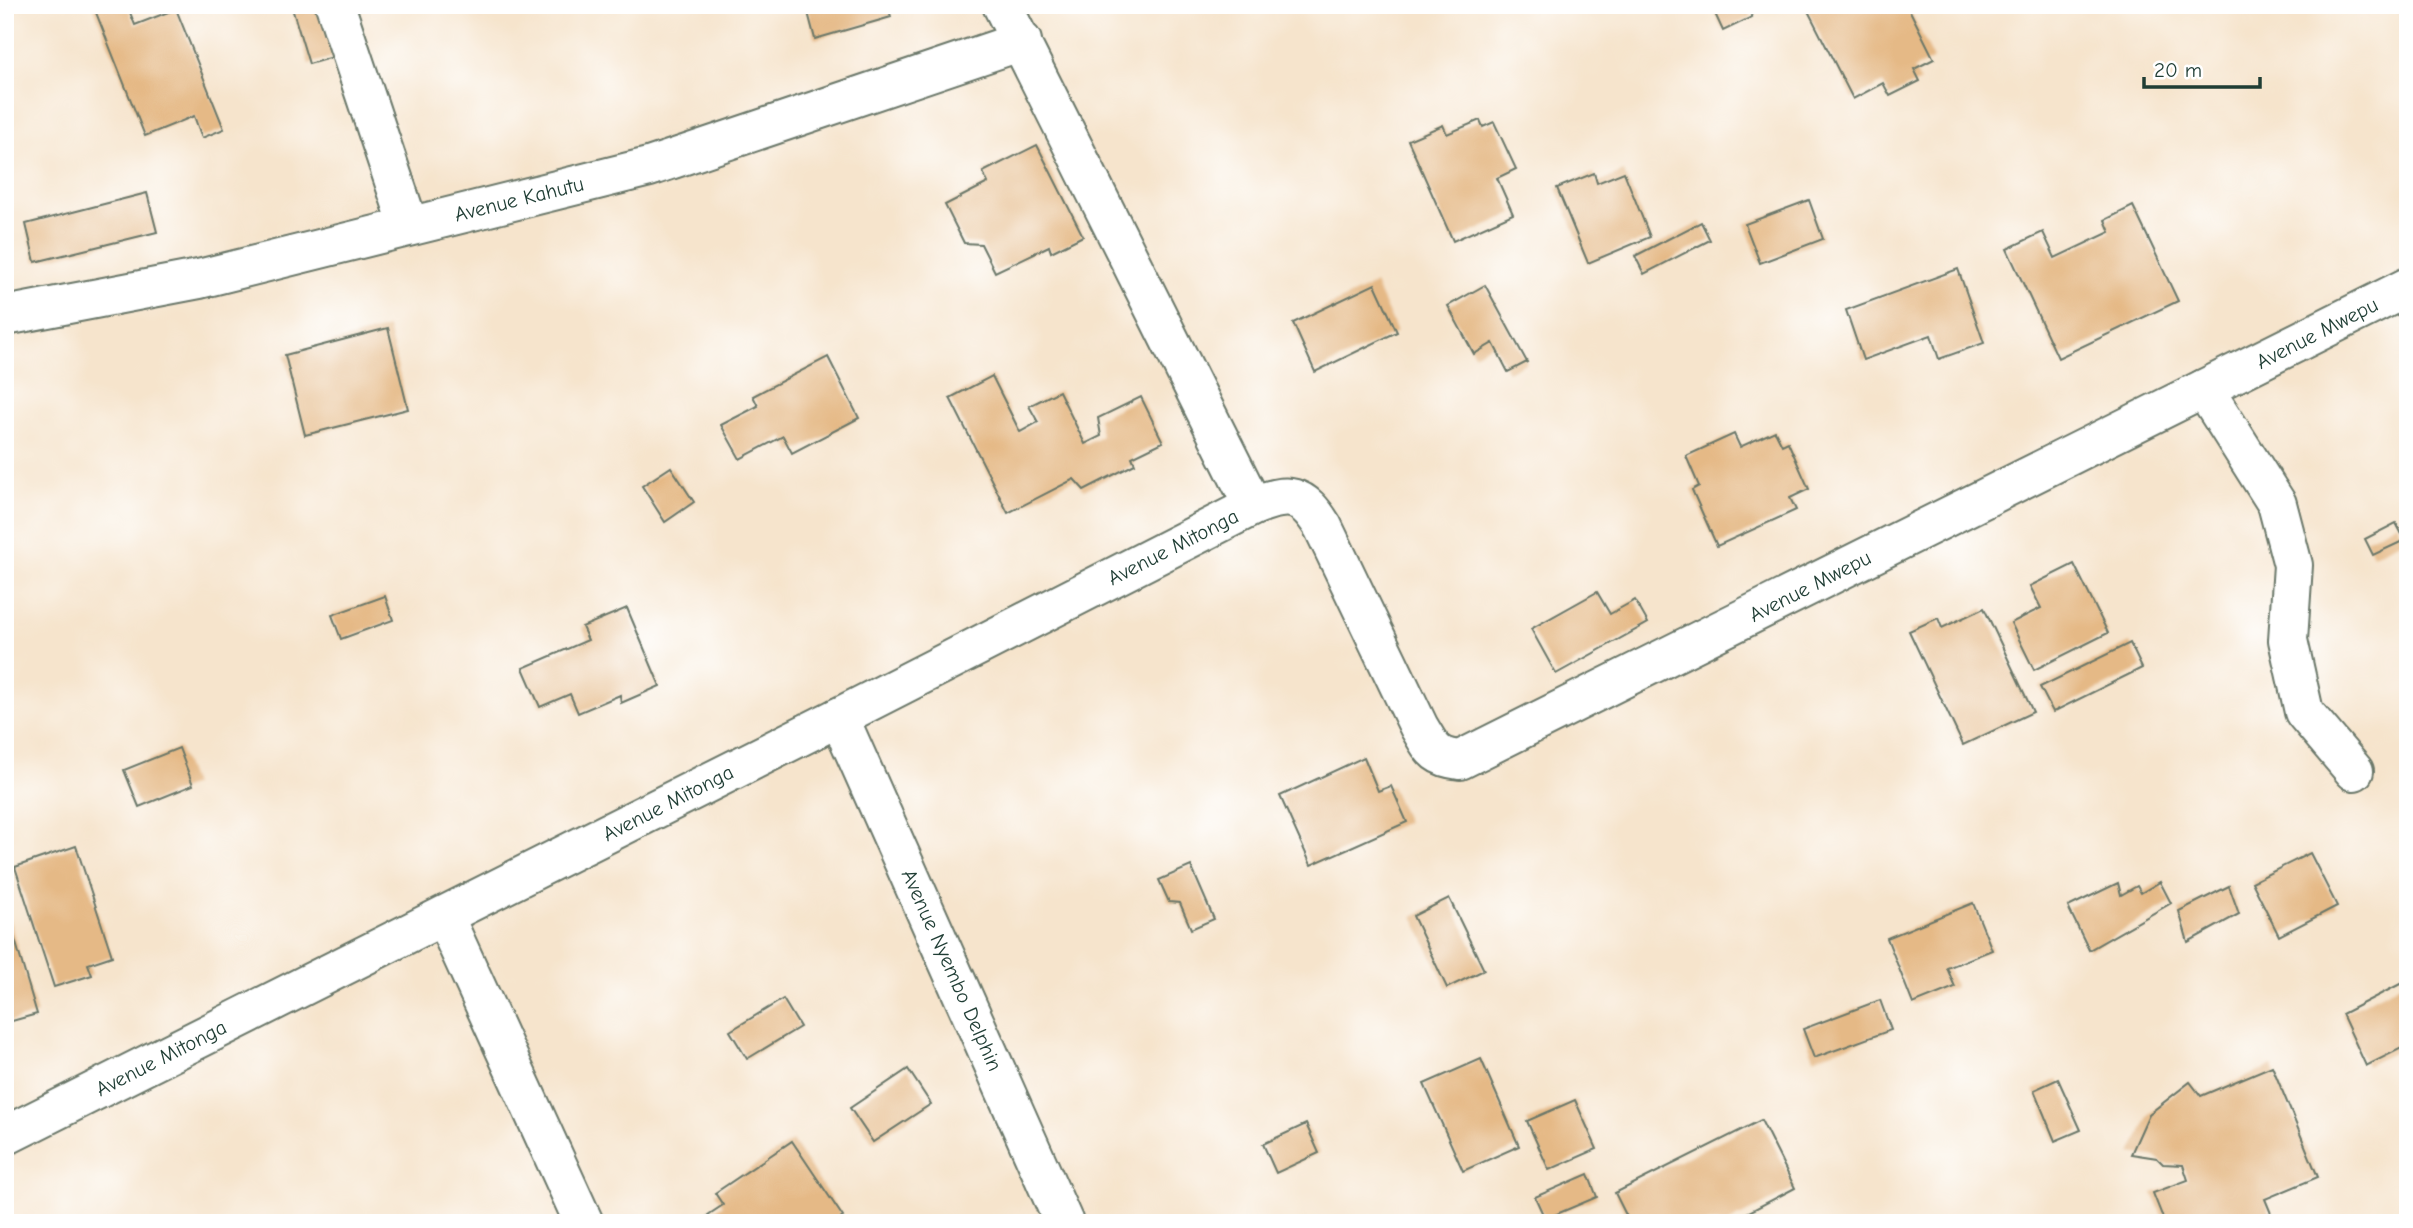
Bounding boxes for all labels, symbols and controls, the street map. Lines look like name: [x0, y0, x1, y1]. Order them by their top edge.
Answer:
scale bar: [2144, 46, 2259, 90]
text: 20 m: [2154, 58, 2202, 82]
street label: Avenue Kahutu: [452, 171, 586, 227]
street label: Avenue Mwepu: [2252, 292, 2382, 374]
street label: Avenue Mitonga: [1104, 504, 1242, 590]
street label: Avenue Mwepu: [1745, 545, 1875, 627]
street label: Avenue Mitonga: [599, 760, 737, 846]
street label: Avenue Nyembo Delphin: [897, 865, 1007, 1075]
street label: Avenue Mitonga: [92, 1015, 230, 1101]

